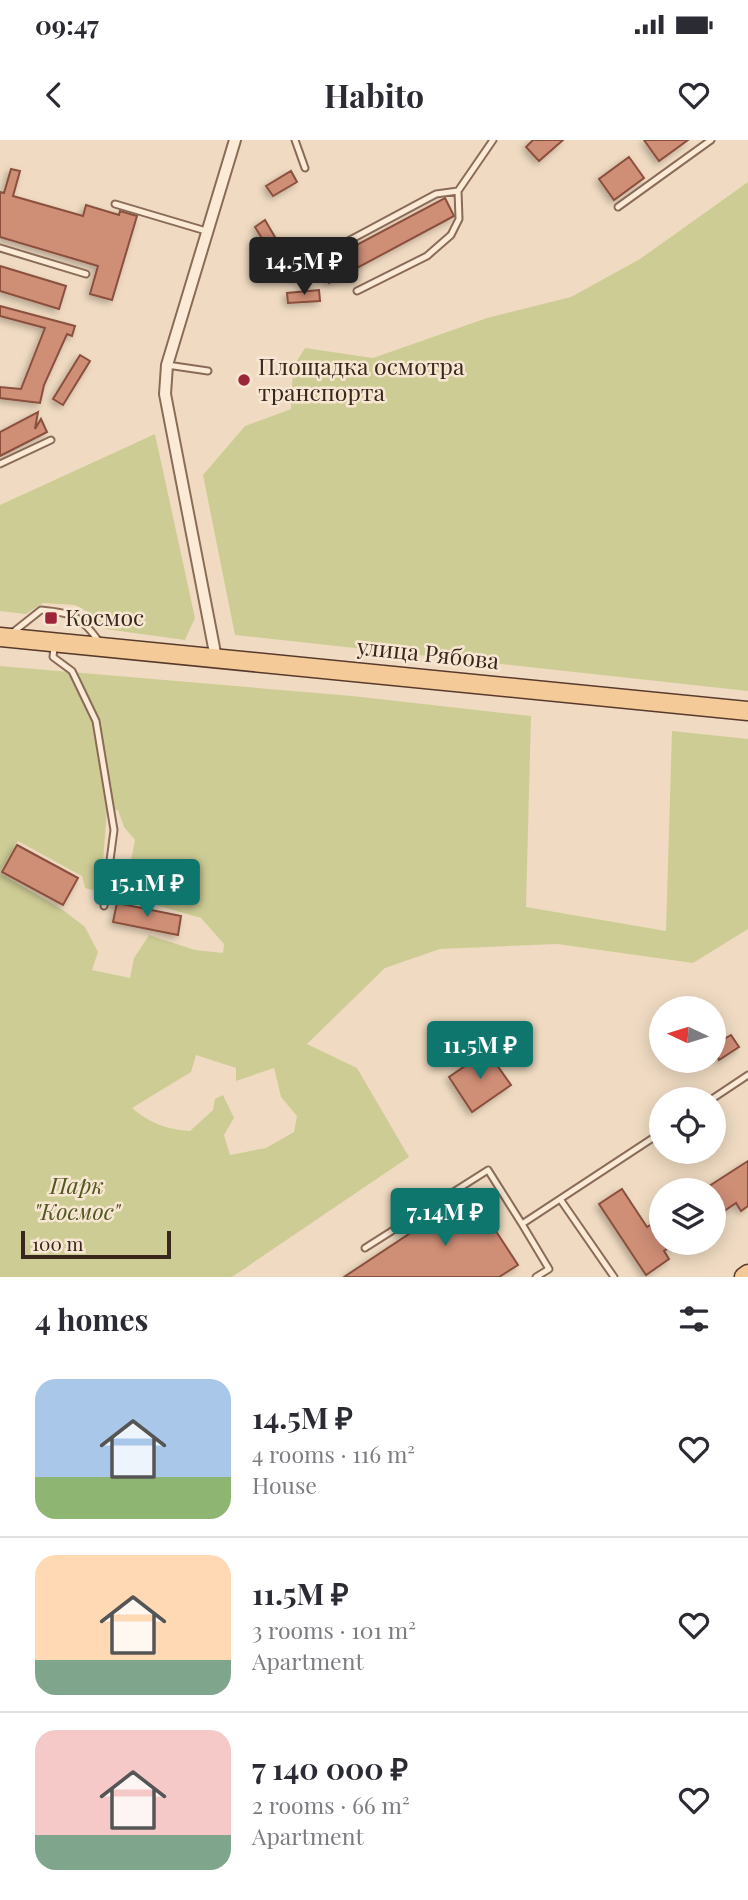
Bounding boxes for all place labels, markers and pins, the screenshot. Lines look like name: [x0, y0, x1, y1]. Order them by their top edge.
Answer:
pin: 14.5M ₽: [239, 237, 369, 297]
place label: Площадка осмотра транспорта: [258, 350, 465, 407]
marker: Площадка осмотра транспорта: [236, 372, 252, 388]
place label: Космос: [65, 601, 144, 632]
marker: Космос: [43, 610, 59, 626]
pin: 15.1M ₽: [82, 860, 212, 919]
pin: 11.5M ₽: [415, 1021, 545, 1081]
pin: 7.14M ₽: [380, 1188, 510, 1248]

